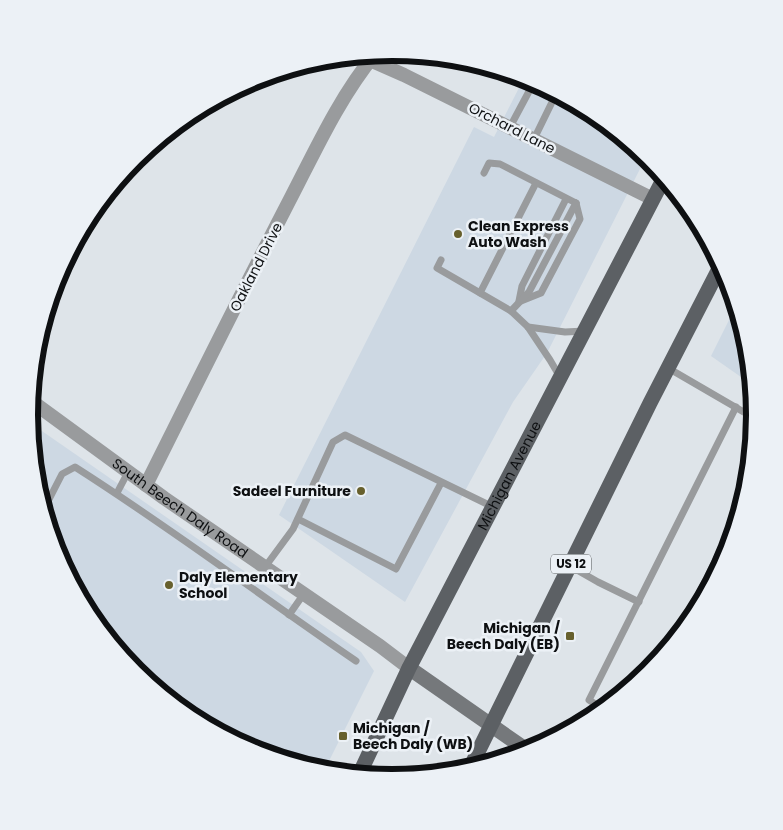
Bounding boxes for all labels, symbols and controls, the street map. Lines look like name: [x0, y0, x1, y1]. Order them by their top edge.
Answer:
street label: Orchard Lane: [465, 98, 559, 159]
place label: Clean Express Auto Wash: [468, 216, 569, 252]
street label: Oakland Drive: [225, 219, 287, 315]
marker: Clean Express Auto Wash: [452, 228, 464, 240]
street label: Michigan Avenue: [472, 417, 546, 534]
street label: South Beech Daly Road: [108, 453, 252, 563]
place label: Sadeel Furniture: [233, 481, 351, 501]
marker: Sadeel Furniture: [355, 485, 367, 497]
road number: US 12: [551, 554, 591, 574]
place label: Daly Elementary School: [179, 567, 298, 603]
marker: Daly Elementary School: [163, 579, 175, 591]
place label: Michigan / Beech Daly (EB): [447, 618, 561, 654]
marker: Michigan / Beech Daly (EB): [564, 630, 576, 642]
place label: Michigan / Beech Daly (WB): [353, 718, 473, 754]
marker: Michigan / Beech Daly (WB): [337, 730, 349, 742]

